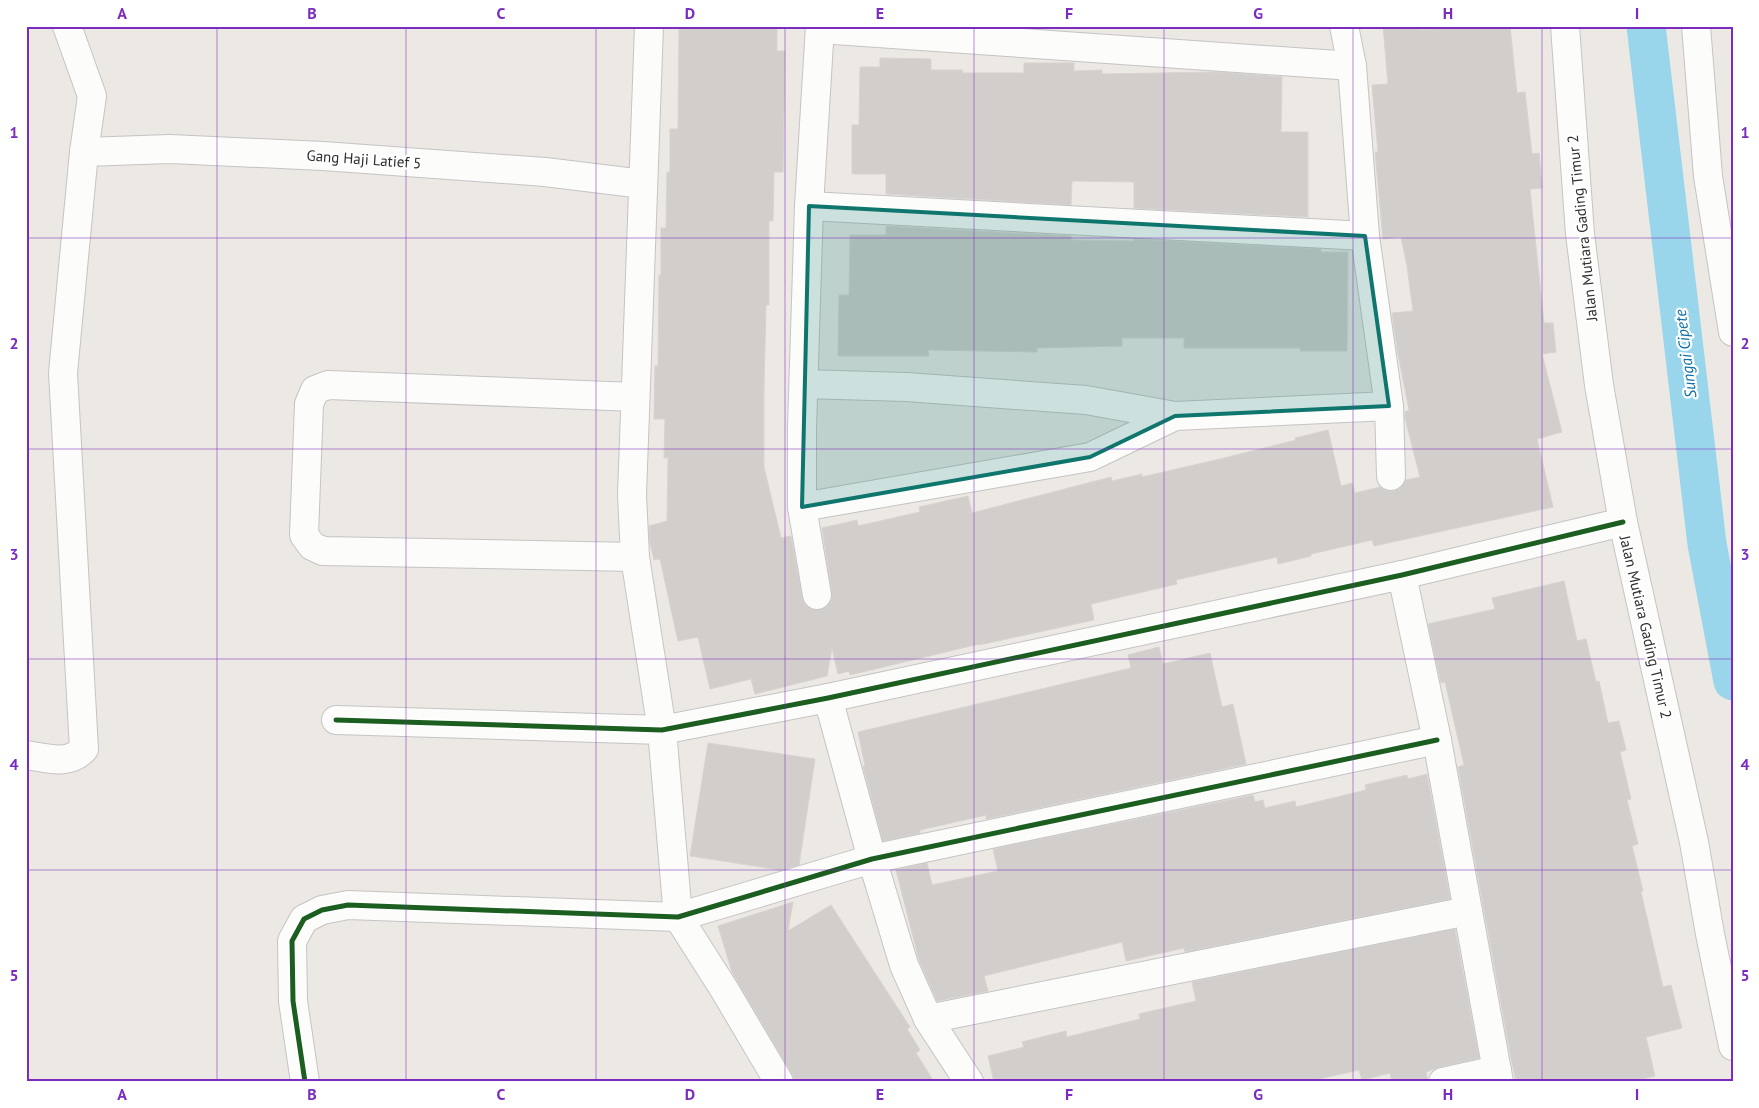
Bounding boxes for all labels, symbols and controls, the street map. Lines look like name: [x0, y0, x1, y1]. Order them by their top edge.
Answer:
text: A: [117, 3, 127, 23]
text: B: [307, 3, 317, 23]
text: C: [497, 3, 506, 23]
text: D: [685, 3, 695, 23]
text: E: [876, 3, 884, 23]
text: F: [1065, 3, 1073, 23]
text: G: [1253, 3, 1263, 23]
text: H: [1443, 3, 1453, 23]
text: I: [1635, 3, 1639, 23]
text: 1: [9, 122, 19, 142]
text: 1: [1740, 122, 1750, 142]
street label: Jalan Mutiara Gading Timur 2: [1563, 134, 1601, 323]
street label: Gang Haji Latief 5: [306, 146, 422, 172]
water label: Sungai Cipete: [1670, 308, 1700, 400]
text: 2: [9, 333, 19, 353]
text: 2: [1740, 333, 1750, 353]
street label: Jalan Mutiara Gading Timur 2: [1615, 533, 1676, 720]
text: 3: [9, 544, 19, 564]
text: 3: [1740, 544, 1750, 564]
text: 4: [9, 754, 19, 774]
text: 4: [1740, 754, 1750, 774]
text: 5: [9, 965, 19, 985]
text: 5: [1740, 965, 1750, 985]
text: A: [117, 1084, 127, 1104]
text: B: [307, 1084, 317, 1104]
text: C: [497, 1084, 506, 1104]
text: D: [685, 1084, 695, 1104]
text: E: [876, 1084, 884, 1104]
text: F: [1065, 1084, 1073, 1104]
text: G: [1253, 1084, 1263, 1104]
text: H: [1443, 1084, 1453, 1104]
text: I: [1635, 1084, 1639, 1104]

